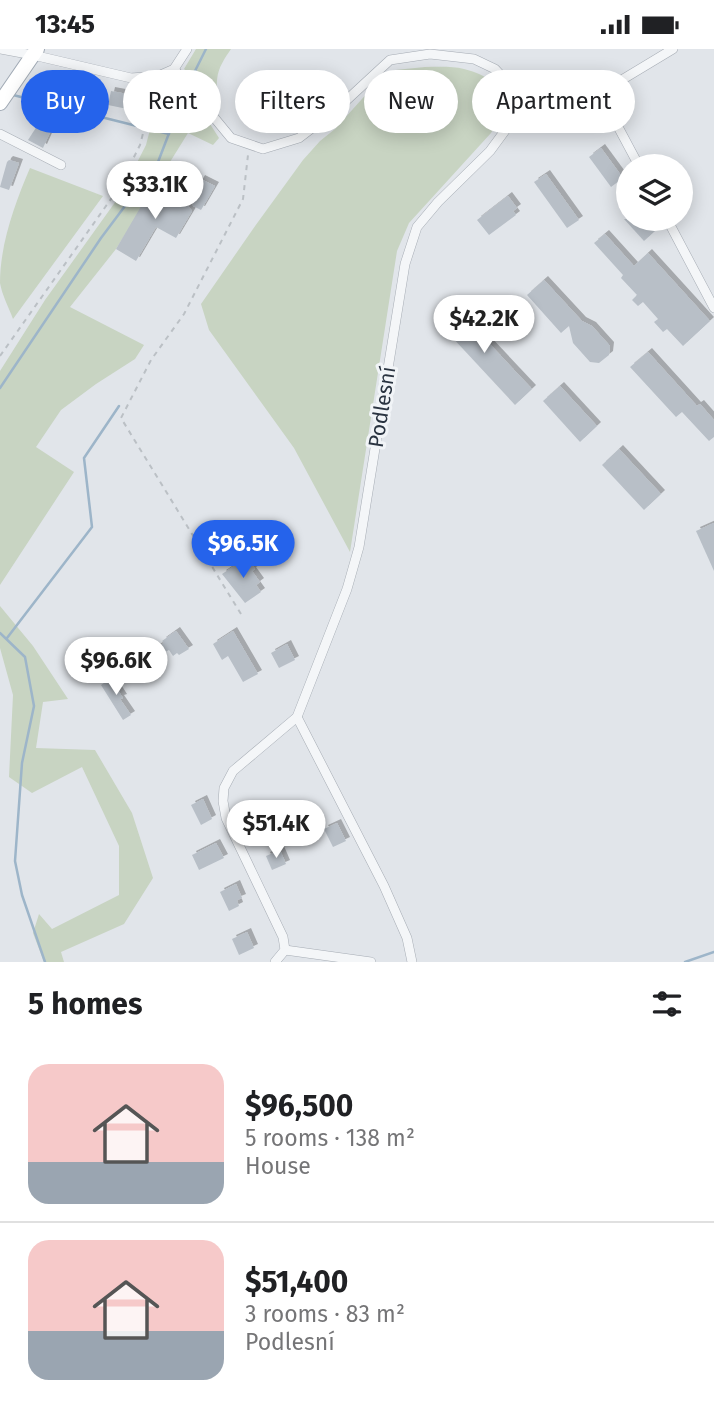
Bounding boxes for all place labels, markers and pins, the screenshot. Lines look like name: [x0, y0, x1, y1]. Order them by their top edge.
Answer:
pin: $33.1K: [98, 162, 212, 221]
pin: $42.2K: [427, 295, 541, 355]
pin: $96.5K: [186, 521, 300, 580]
pin: $96.6K: [59, 637, 173, 697]
pin: $51.4K: [219, 801, 333, 860]

